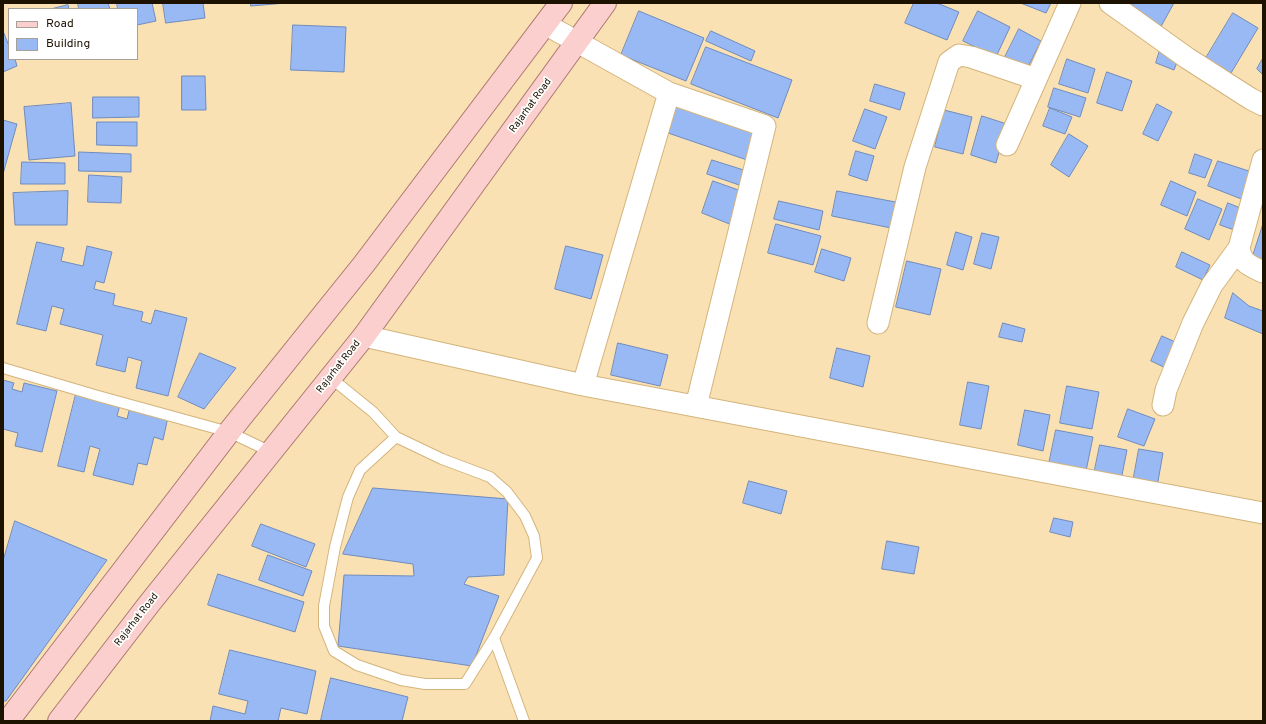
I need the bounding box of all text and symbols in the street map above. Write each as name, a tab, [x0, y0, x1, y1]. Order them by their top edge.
legend	[8, 8, 138, 60]
text: Road	[46, 16, 74, 32]
text: Building	[46, 36, 90, 52]
street label: Rajarhat Road	[507, 77, 555, 135]
street label: Rajarhat Road	[315, 338, 363, 396]
street label: Rajarhat Road	[113, 591, 161, 649]

